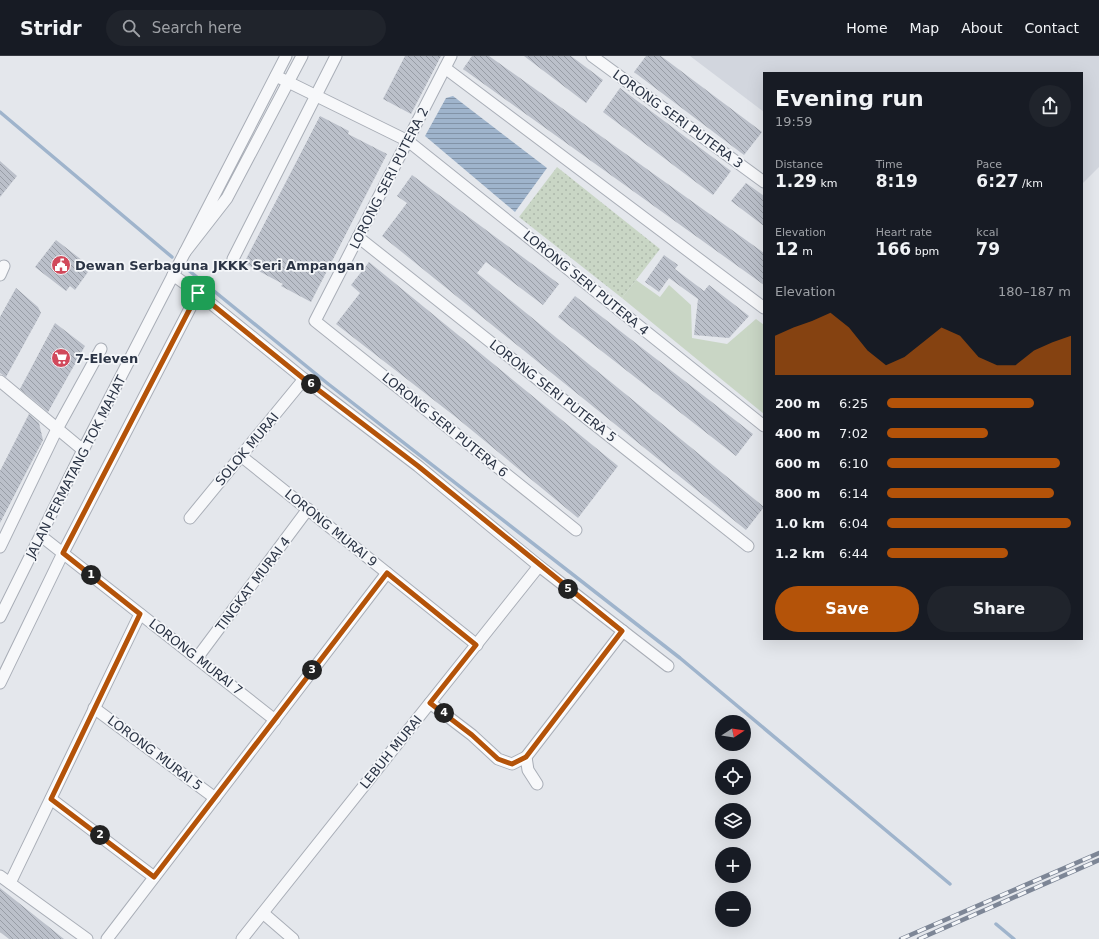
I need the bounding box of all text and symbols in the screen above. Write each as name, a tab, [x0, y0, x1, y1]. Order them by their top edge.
search box	[106, 10, 386, 46]
text: Stridr	[20, 17, 82, 39]
icon: search	[120, 17, 142, 39]
text: Search here	[152, 19, 242, 37]
text: Home	[846, 20, 888, 36]
text: Map	[910, 20, 939, 36]
text: About	[961, 20, 1003, 36]
text: Contact	[1025, 20, 1079, 36]
street label: LORONG SERI PUTERA 3	[610, 67, 746, 171]
button: share	[1029, 85, 1071, 127]
text: Evening run	[775, 86, 924, 111]
street label: LORONG SERI PUTERA 2	[347, 105, 431, 251]
text: 19:59	[775, 114, 812, 129]
text: Distance	[775, 158, 823, 171]
text: Time	[876, 158, 903, 171]
text: Pace	[976, 158, 1002, 171]
text: 1.29	[775, 171, 817, 191]
text: 8:19	[876, 171, 918, 191]
text: 6:27	[976, 171, 1019, 191]
text: km	[817, 177, 838, 190]
text: /km	[1019, 177, 1043, 190]
text: Elevation	[775, 226, 826, 239]
text: Heart rate	[876, 226, 932, 239]
text: kcal	[976, 226, 999, 239]
street label: LORONG SERI PUTERA 4	[520, 228, 652, 338]
text: 12	[775, 239, 799, 259]
text: 166	[876, 239, 911, 259]
text: 79	[976, 239, 1000, 259]
text: m	[799, 245, 813, 258]
text: bpm	[911, 245, 939, 258]
public building icon: Dewan Serbaguna JKKK Seri Ampangan	[50, 254, 72, 276]
place label: Dewan Serbaguna JKKK Seri Ampangan	[75, 258, 364, 273]
pin	[181, 276, 215, 310]
icon: arrive	[187, 282, 209, 304]
text: Elevation	[775, 284, 835, 299]
text: 180–187 m	[998, 284, 1071, 299]
street label: LORONG SERI PUTERA 5	[487, 337, 619, 445]
supermarket icon: 7-Eleven	[50, 347, 72, 369]
place label: 7-Eleven	[75, 351, 138, 366]
street label: LORONG SERI PUTERA 6	[379, 370, 511, 480]
street label: JALAN PERMATANG TOK MAHAT	[23, 373, 129, 562]
pin: 6	[301, 374, 321, 394]
text: 6	[307, 377, 315, 390]
text: 200 m	[775, 396, 820, 411]
text: 6:25	[839, 396, 868, 411]
street label: SOLOK MURAI	[212, 410, 282, 488]
text: 400 m	[775, 426, 820, 441]
text: 7:02	[839, 426, 868, 441]
text: 600 m	[775, 456, 820, 471]
text: 6:10	[839, 456, 868, 471]
street label: LORONG MURAI 9	[282, 486, 380, 570]
text: 800 m	[775, 486, 820, 501]
text: 6:14	[839, 486, 868, 501]
text: 1.0 km	[775, 516, 825, 531]
text: 6:04	[839, 516, 868, 531]
street label: TINGKAT MURAI 4	[212, 534, 293, 635]
text: 1.2 km	[775, 546, 825, 561]
text: 6:44	[839, 546, 868, 561]
pin: 1	[81, 565, 101, 585]
text: 1	[87, 568, 95, 581]
pin: 5	[558, 579, 578, 599]
text: 5	[564, 582, 572, 595]
button: Save	[775, 586, 919, 632]
button: Share	[927, 586, 1071, 632]
street label: LORONG MURAI 7	[146, 616, 246, 698]
pin: 3	[302, 660, 322, 680]
text: 3	[308, 663, 316, 676]
pin: 4	[434, 703, 454, 723]
text: 4	[440, 706, 448, 719]
street label: LEBUH MURAI	[357, 712, 425, 792]
street label: LORONG MURAI 5	[105, 713, 205, 793]
north arrow	[715, 715, 751, 751]
map controls	[715, 715, 751, 927]
button: locate	[715, 759, 751, 795]
button: layers	[715, 803, 751, 839]
pin: 2	[90, 825, 110, 845]
text: 2	[96, 828, 104, 841]
button: +	[715, 847, 751, 883]
button: −	[715, 891, 751, 927]

